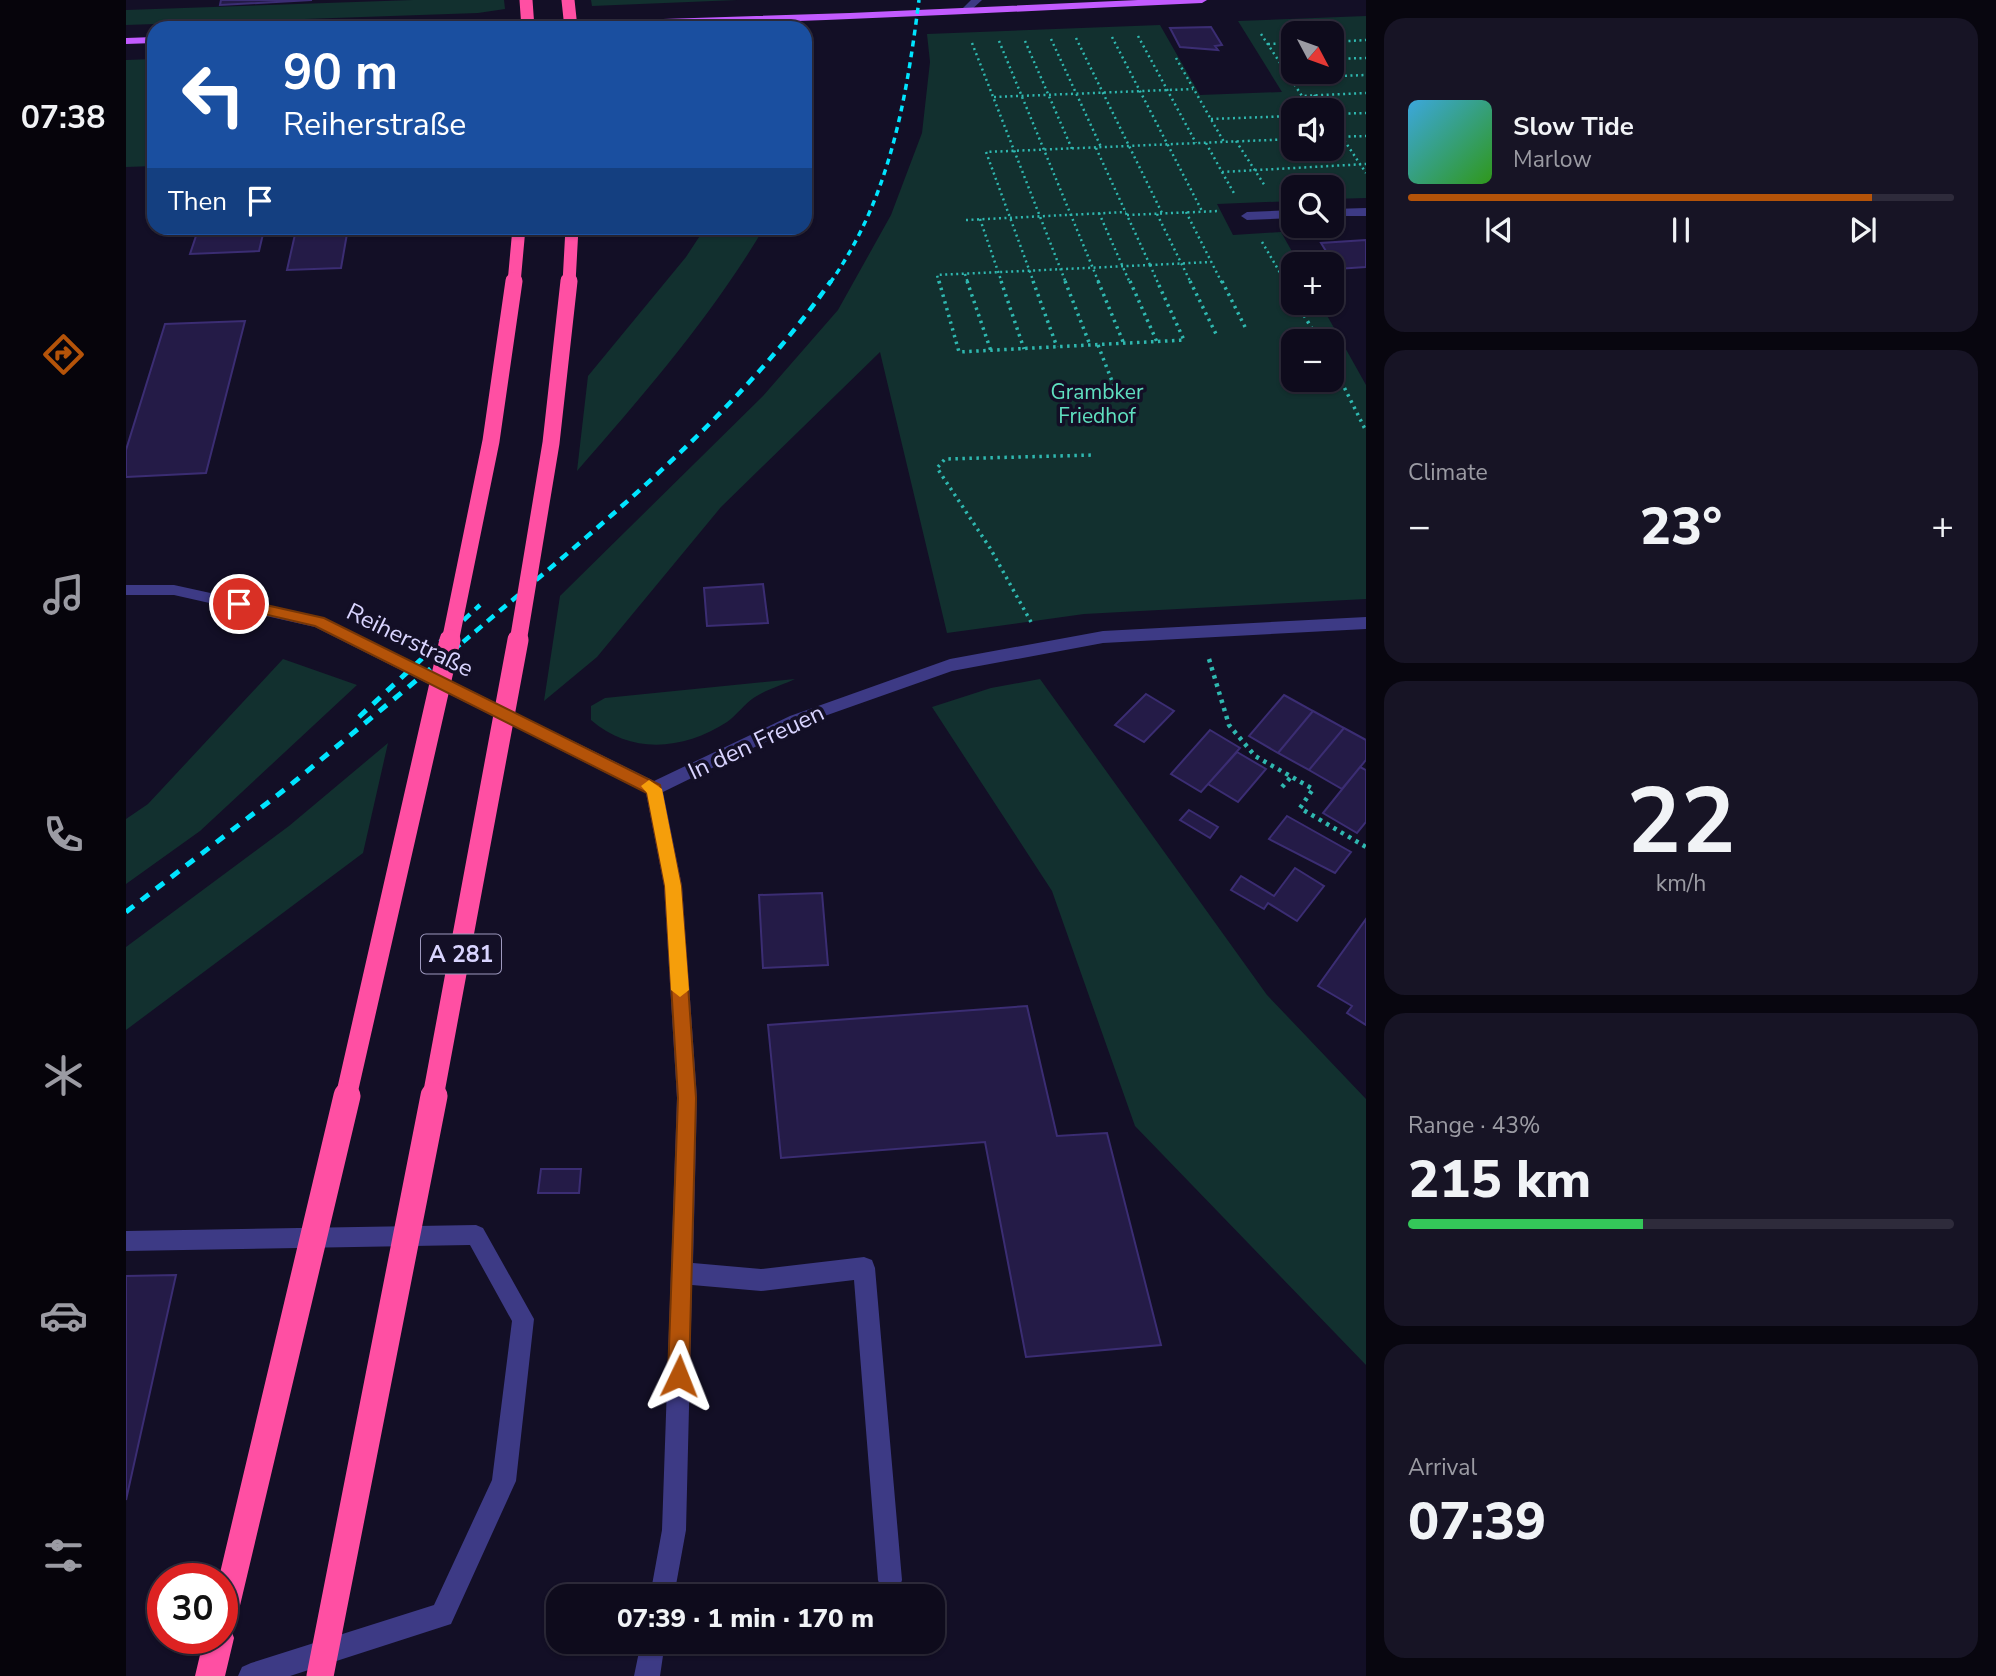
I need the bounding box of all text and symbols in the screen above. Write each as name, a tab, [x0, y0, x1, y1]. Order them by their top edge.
north arrow	[1281, 21, 1344, 84]
map controls	[1281, 21, 1344, 392]
text: 90 m	[283, 39, 398, 106]
icon: left	[168, 49, 259, 140]
text: 07:38	[21, 96, 105, 139]
button: sound	[1281, 98, 1344, 161]
text: Reiherstraße	[283, 103, 466, 146]
text: Slow Tide	[1513, 109, 1634, 144]
text: Marlow	[1513, 144, 1592, 175]
button: search	[1281, 175, 1344, 238]
icon: arrive	[241, 182, 279, 220]
text: Then	[168, 184, 227, 219]
icon: previous	[1480, 211, 1518, 249]
icon: pause	[1662, 211, 1700, 249]
icon: next	[1844, 211, 1882, 249]
button: +	[1281, 252, 1344, 315]
button: −	[1281, 329, 1344, 392]
icon: directions	[39, 330, 88, 379]
park label: Grambker Friedhof	[1051, 378, 1144, 430]
text: Climate	[1408, 457, 1488, 488]
text: 23°	[1640, 491, 1722, 562]
text: −	[1408, 501, 1431, 552]
text: +	[1931, 501, 1954, 552]
icon: music	[39, 570, 88, 619]
pin	[209, 574, 269, 634]
icon: arrive	[220, 585, 258, 623]
street label: Reiherstraße	[341, 595, 479, 685]
street label: In den Freuen	[683, 697, 829, 787]
text: 22	[1626, 760, 1736, 884]
icon: phone	[39, 810, 88, 859]
text: km/h	[1656, 868, 1706, 899]
road number: A 281	[421, 934, 501, 973]
icon: climate	[39, 1051, 88, 1100]
text: Range · 43%	[1408, 1110, 1540, 1141]
text: 215 km	[1408, 1144, 1591, 1215]
icon: car	[39, 1291, 88, 1340]
position arrow	[642, 1339, 716, 1413]
text: Arrival	[1408, 1452, 1477, 1483]
text: 07:39	[1408, 1486, 1546, 1557]
icon: filters	[39, 1531, 88, 1580]
speed limit sign: 30	[147, 1563, 238, 1654]
text: 07:39 · 1 min · 170 m	[617, 1601, 874, 1636]

